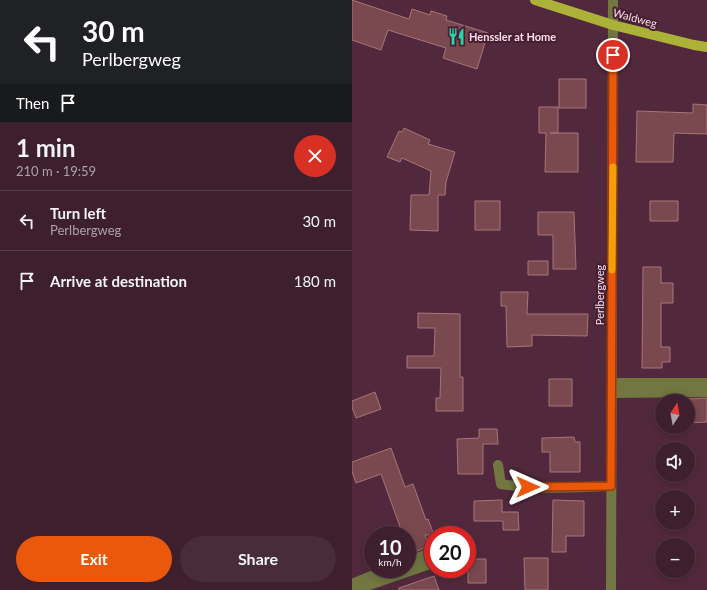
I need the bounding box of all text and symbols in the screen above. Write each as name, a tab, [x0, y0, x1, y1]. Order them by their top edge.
street label: Waldweg	[612, 5, 659, 30]
text: 30 m	[82, 14, 145, 48]
icon: left	[16, 16, 68, 68]
restaurant icon: Henssler at Home	[446, 27, 466, 47]
place label: Henssler at Home	[469, 30, 556, 43]
pin	[596, 38, 630, 72]
icon: arrive	[602, 44, 624, 66]
text: Perlbergweg	[82, 48, 181, 70]
icon: arrive	[57, 92, 79, 114]
text: Then	[16, 94, 49, 112]
text: 1 min	[16, 133, 76, 162]
button: close	[294, 135, 336, 177]
text: 210 m · 19:59	[16, 163, 96, 179]
text: Turn left	[50, 204, 106, 222]
icon: left	[16, 210, 38, 232]
text: 30 m	[302, 212, 336, 230]
text: Perlbergweg	[50, 222, 121, 238]
street label: Perlbergweg	[593, 265, 606, 325]
icon: arrive	[16, 270, 38, 292]
text: Arrive at destination	[50, 272, 187, 290]
text: 180 m	[294, 272, 336, 290]
north arrow	[655, 394, 695, 434]
map controls	[655, 394, 695, 578]
button: sound	[655, 442, 695, 482]
position arrow	[507, 466, 549, 508]
button: +	[655, 490, 695, 530]
speed limit sign: 20	[424, 526, 476, 578]
text: 10	[378, 535, 402, 559]
button: Exit	[16, 536, 172, 582]
button: Share	[180, 536, 336, 582]
button: −	[655, 538, 695, 578]
text: km/h	[378, 556, 402, 568]

